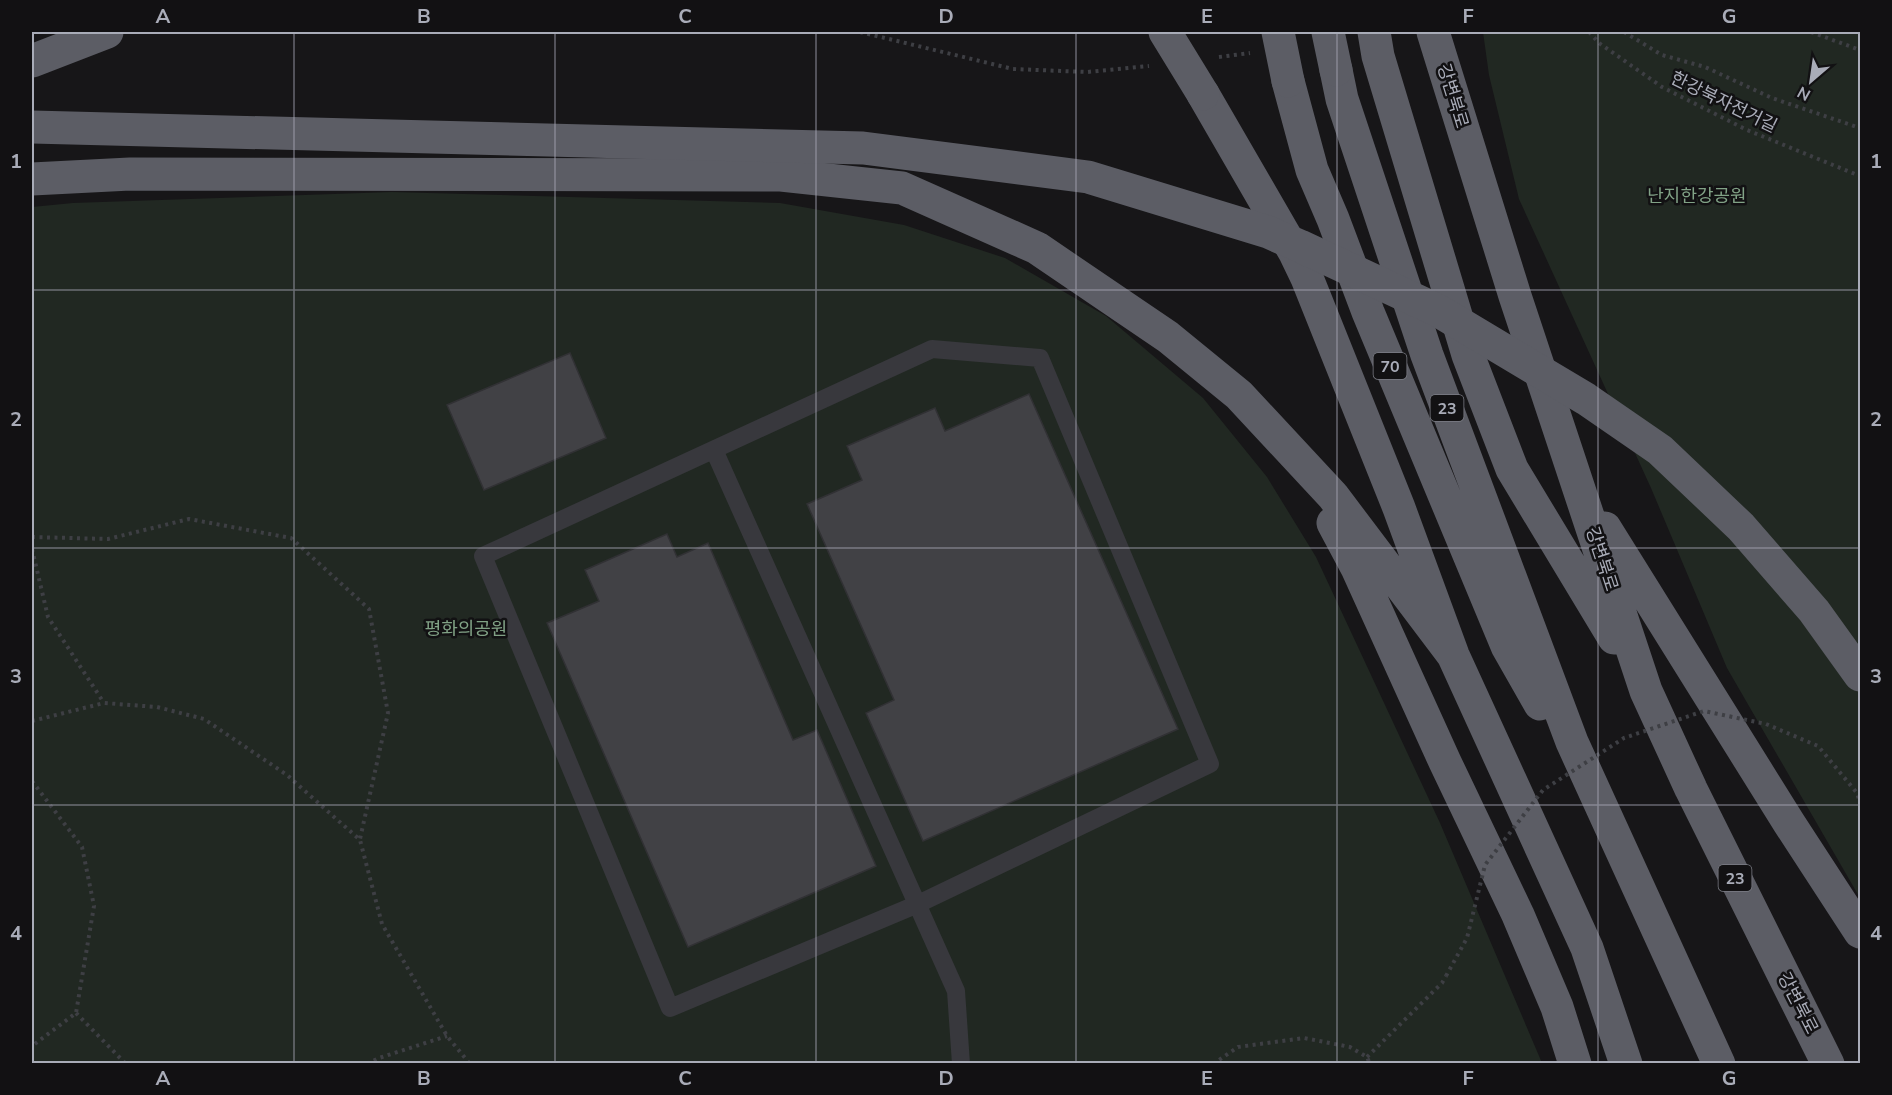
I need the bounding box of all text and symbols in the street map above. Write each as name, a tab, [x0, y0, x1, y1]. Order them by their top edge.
text: A	[156, 3, 171, 30]
text: B	[417, 3, 431, 30]
text: C	[678, 3, 692, 30]
text: D	[938, 3, 954, 30]
text: E	[1201, 3, 1213, 30]
text: F	[1462, 3, 1474, 30]
text: G	[1722, 3, 1736, 30]
north arrow	[1781, 51, 1841, 111]
street label: 강변북로	[1432, 61, 1474, 131]
street label: 한강북자전거길	[1667, 66, 1781, 138]
text: N	[1794, 81, 1815, 106]
text: 1	[10, 148, 22, 175]
text: 1	[1870, 148, 1882, 175]
park label: 난지한강공원	[1647, 184, 1747, 208]
road number: 70	[1374, 353, 1406, 379]
road number: 23	[1430, 395, 1464, 421]
text: 2	[10, 406, 22, 433]
text: 2	[1870, 406, 1882, 433]
street label: 강변북로	[1580, 524, 1624, 594]
park label: 평화의공원	[425, 617, 507, 641]
text: 3	[10, 663, 22, 690]
text: 3	[1870, 663, 1882, 690]
road number: 23	[1718, 865, 1752, 891]
text: 4	[10, 920, 22, 947]
text: 4	[1870, 920, 1882, 947]
street label: 강변북로	[1772, 968, 1824, 1038]
text: A	[156, 1065, 171, 1092]
text: B	[417, 1065, 431, 1092]
text: C	[678, 1065, 692, 1092]
text: D	[938, 1065, 954, 1092]
text: E	[1201, 1065, 1213, 1092]
text: F	[1462, 1065, 1474, 1092]
text: G	[1722, 1065, 1736, 1092]

